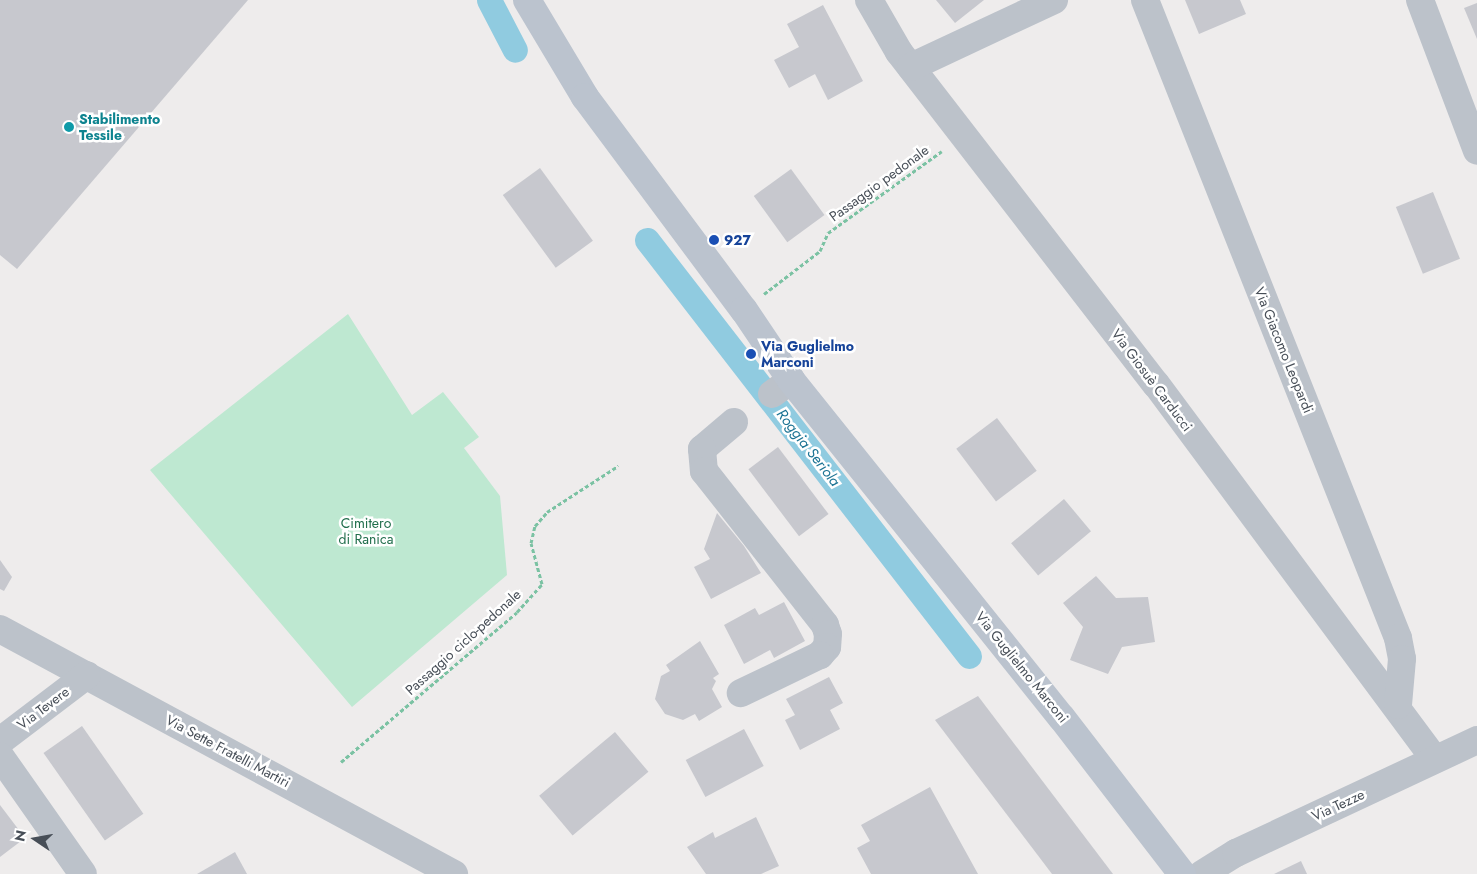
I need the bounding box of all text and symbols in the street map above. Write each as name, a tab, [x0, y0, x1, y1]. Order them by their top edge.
place label: Stabilimento Tessile	[79, 111, 160, 144]
marker: Stabilimento Tessile	[63, 121, 75, 133]
street label: Passaggio pedonale	[826, 141, 932, 225]
place label: 927	[724, 232, 751, 248]
marker: 927	[708, 234, 720, 246]
street label: Via Giacomo Leopardi	[1251, 285, 1317, 415]
street label: Via Giosuè Carducci	[1108, 325, 1196, 435]
place label: Via Guglielmo Marconi	[761, 338, 854, 371]
marker: Via Guglielmo Marconi	[745, 348, 757, 360]
water label: Roggia Seriola	[772, 406, 844, 490]
park label: Cimitero di Ranica	[339, 515, 393, 548]
street label: Passaggio ciclo-pedonale	[402, 586, 524, 698]
street label: Via Guglielmo Marconi	[972, 608, 1072, 726]
street label: Via Tevere	[14, 683, 72, 733]
street label: Via Sette Fratelli Martiri	[163, 711, 293, 791]
street label: Via Tezze	[1309, 786, 1367, 824]
north arrow	[10, 814, 60, 864]
text: N	[9, 828, 31, 843]

